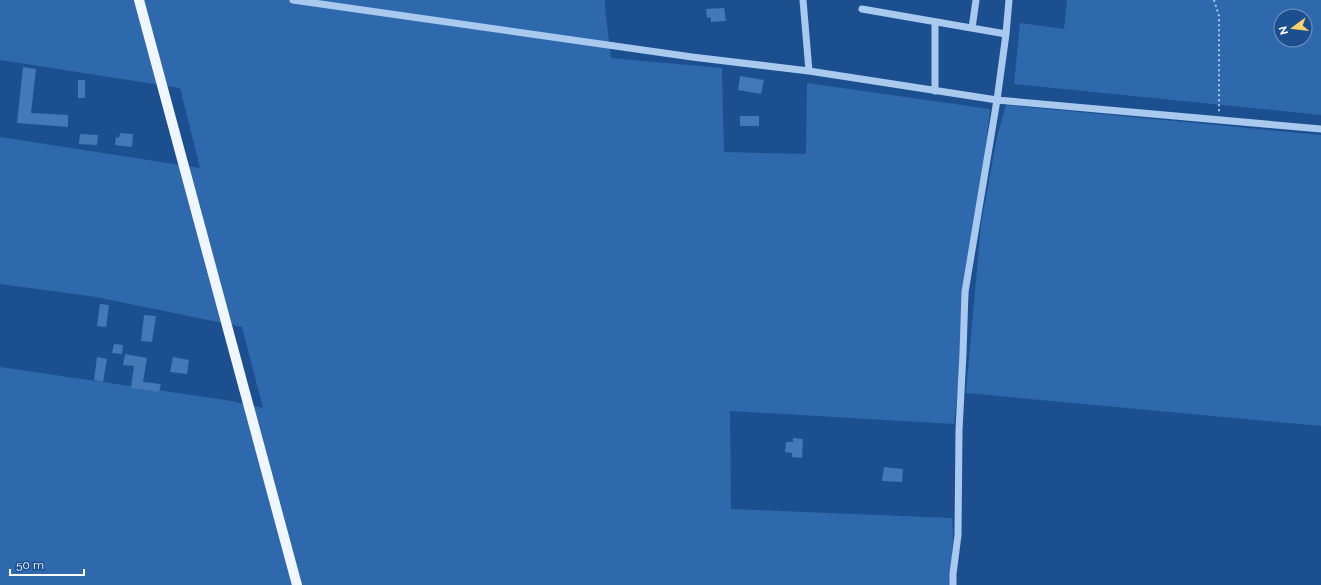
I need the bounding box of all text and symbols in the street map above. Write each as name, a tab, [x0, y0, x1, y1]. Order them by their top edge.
north arrow	[1273, 8, 1313, 48]
text: N	[1276, 25, 1291, 36]
scale bar	[10, 551, 84, 577]
text: 50 m	[16, 558, 44, 572]

